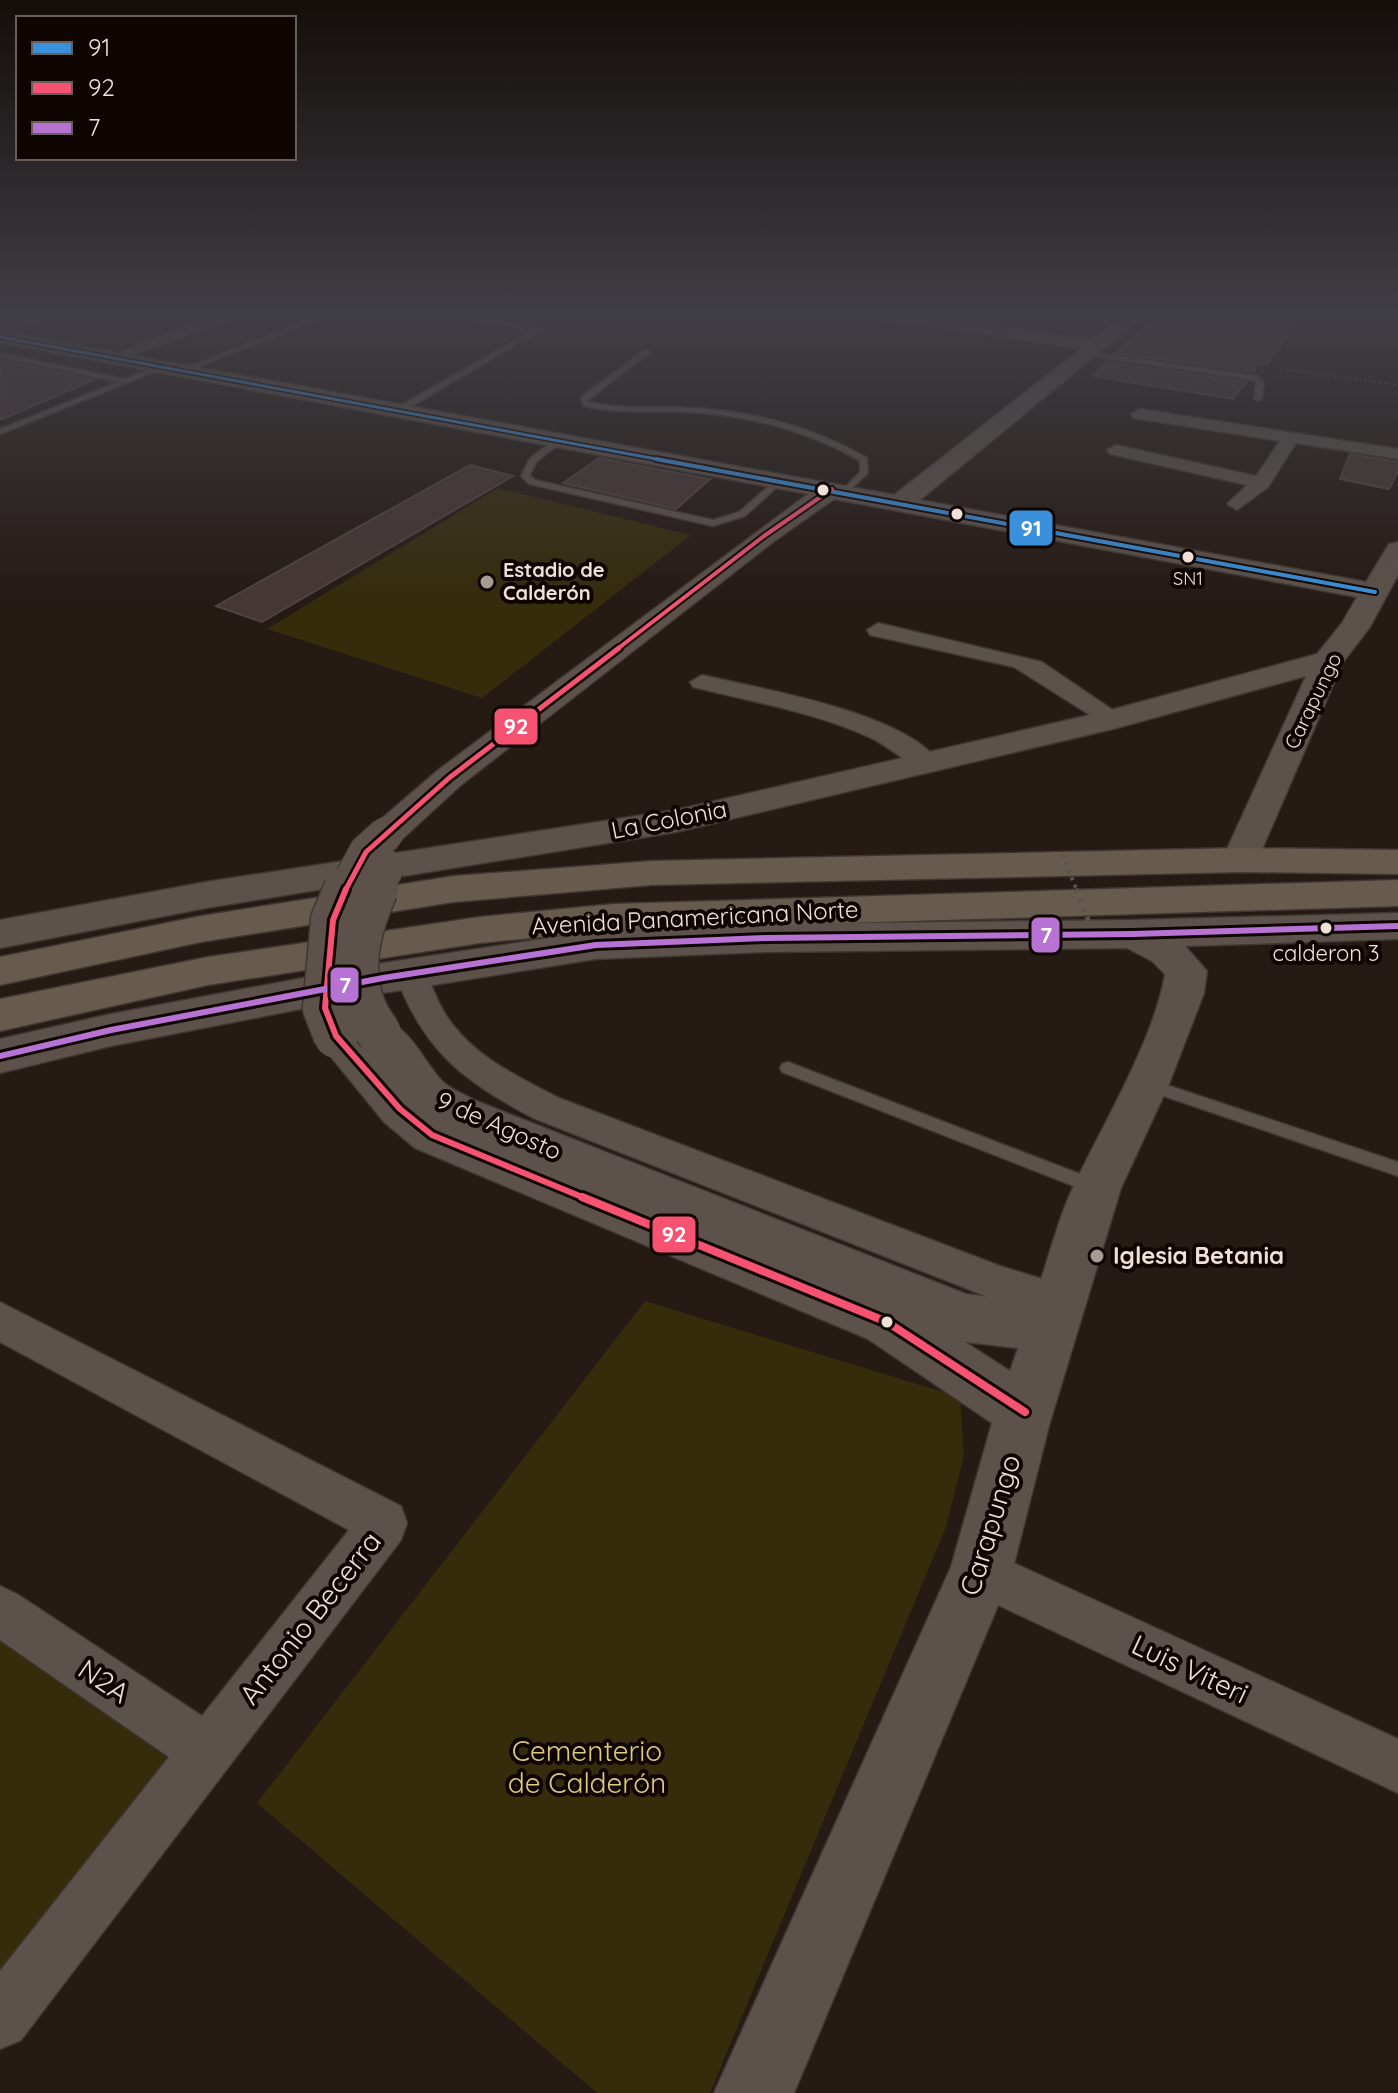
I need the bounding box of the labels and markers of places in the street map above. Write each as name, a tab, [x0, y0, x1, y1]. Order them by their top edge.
unlabelled marker	[815, 482, 831, 498]
unlabelled marker	[949, 506, 965, 522]
marker: SN1	[1180, 549, 1196, 565]
place label: Estadio de Calderón	[503, 557, 605, 605]
place label: SN1	[1173, 567, 1203, 590]
marker: Estadio de Calderón	[478, 573, 496, 591]
marker: calderon 3	[1318, 920, 1334, 936]
place label: calderon 3	[1273, 939, 1379, 967]
place label: Iglesia Betania	[1113, 1240, 1284, 1270]
marker: Iglesia Betania	[1088, 1247, 1106, 1265]
unlabelled marker	[879, 1314, 895, 1330]

